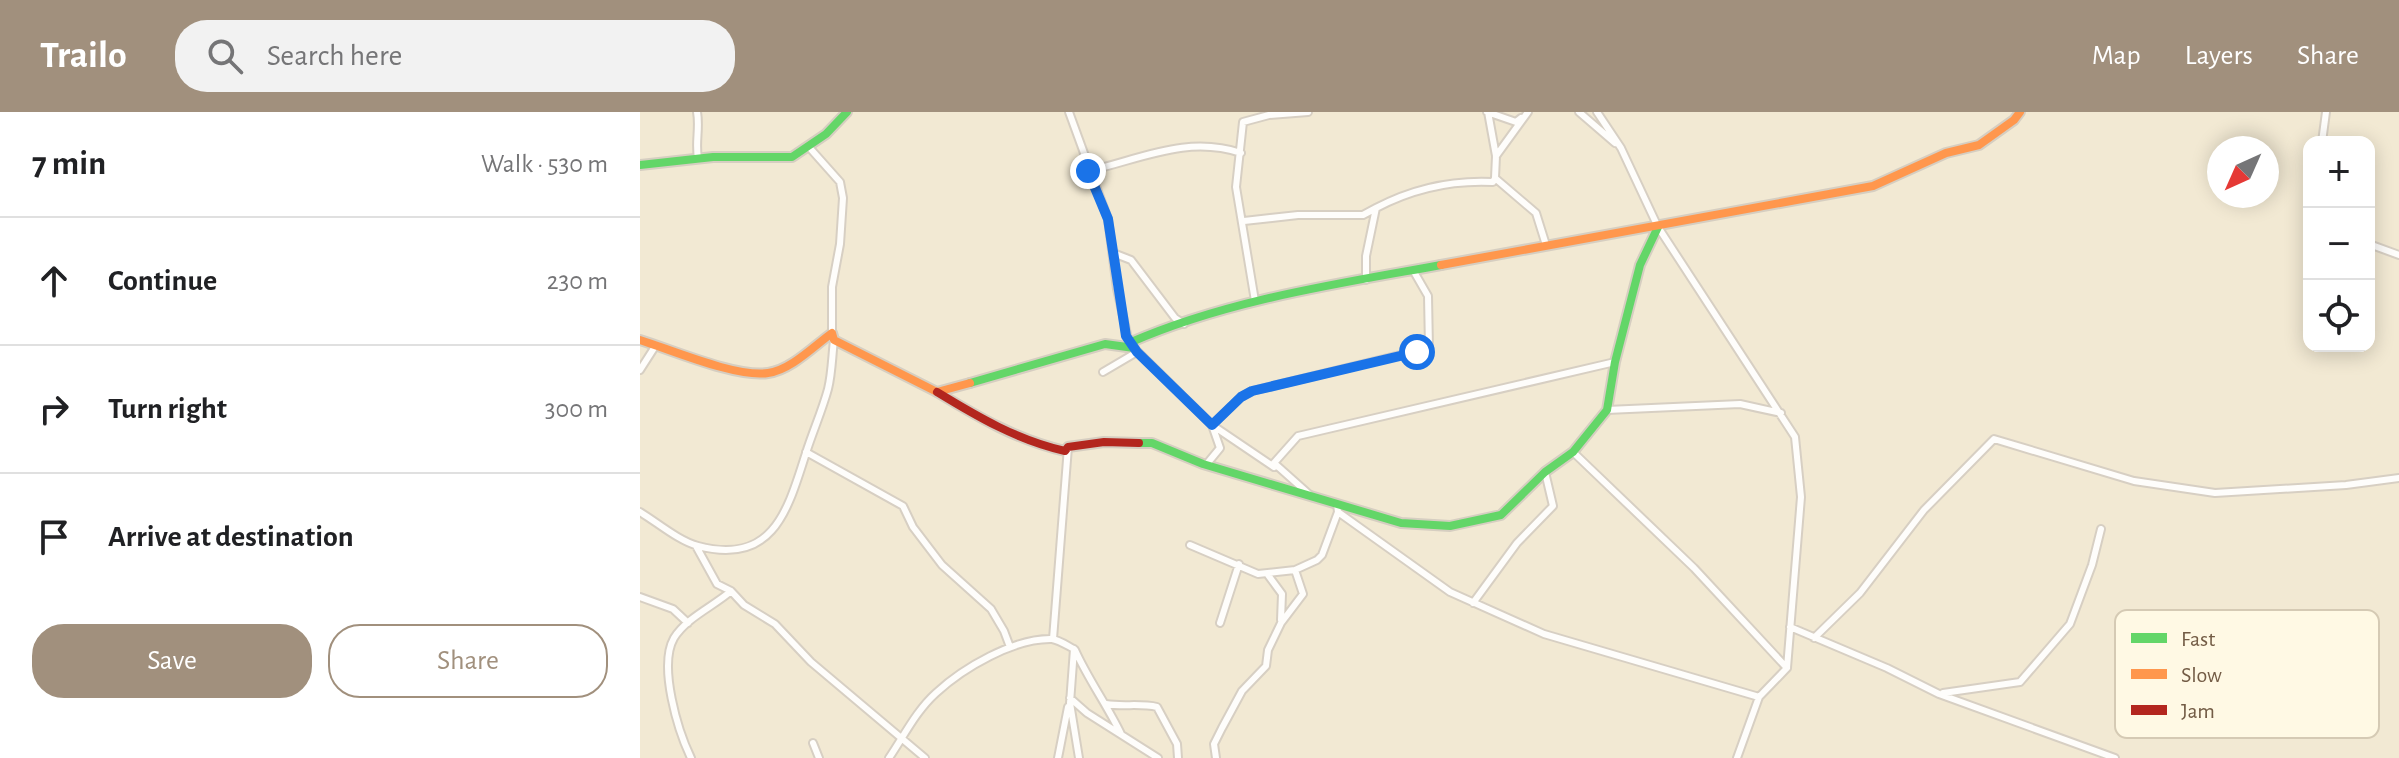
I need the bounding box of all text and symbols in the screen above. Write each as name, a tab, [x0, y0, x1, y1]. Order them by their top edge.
search box	[175, 20, 735, 92]
icon: search	[203, 34, 247, 78]
text: Trailo	[40, 37, 127, 75]
text: Search here	[267, 41, 402, 71]
text: Map	[2092, 42, 2141, 70]
text: Layers	[2185, 42, 2253, 70]
text: Share	[2297, 42, 2359, 70]
north arrow	[2207, 136, 2279, 208]
map controls	[2303, 136, 2375, 352]
button: +	[2303, 136, 2375, 208]
text: 7 min	[32, 147, 106, 181]
text: Walk · 530 m	[481, 151, 608, 177]
route end	[1070, 153, 1106, 189]
button: −	[2303, 208, 2375, 280]
icon: ahead	[32, 259, 76, 303]
text: Continue	[108, 266, 217, 296]
text: 230 m	[547, 268, 608, 294]
button: locate	[2303, 280, 2375, 352]
route start	[1399, 334, 1435, 370]
icon: right	[32, 387, 76, 431]
text: Turn right	[108, 394, 227, 424]
text: 300 m	[545, 396, 608, 422]
icon: arrive	[32, 515, 76, 559]
text: Arrive at destination	[108, 522, 354, 552]
legend	[2115, 610, 2379, 738]
button: Save	[32, 624, 312, 698]
button: Share	[328, 624, 608, 698]
text: Fast	[2181, 628, 2215, 650]
text: Slow	[2181, 664, 2222, 686]
text: Jam	[2181, 700, 2215, 722]

